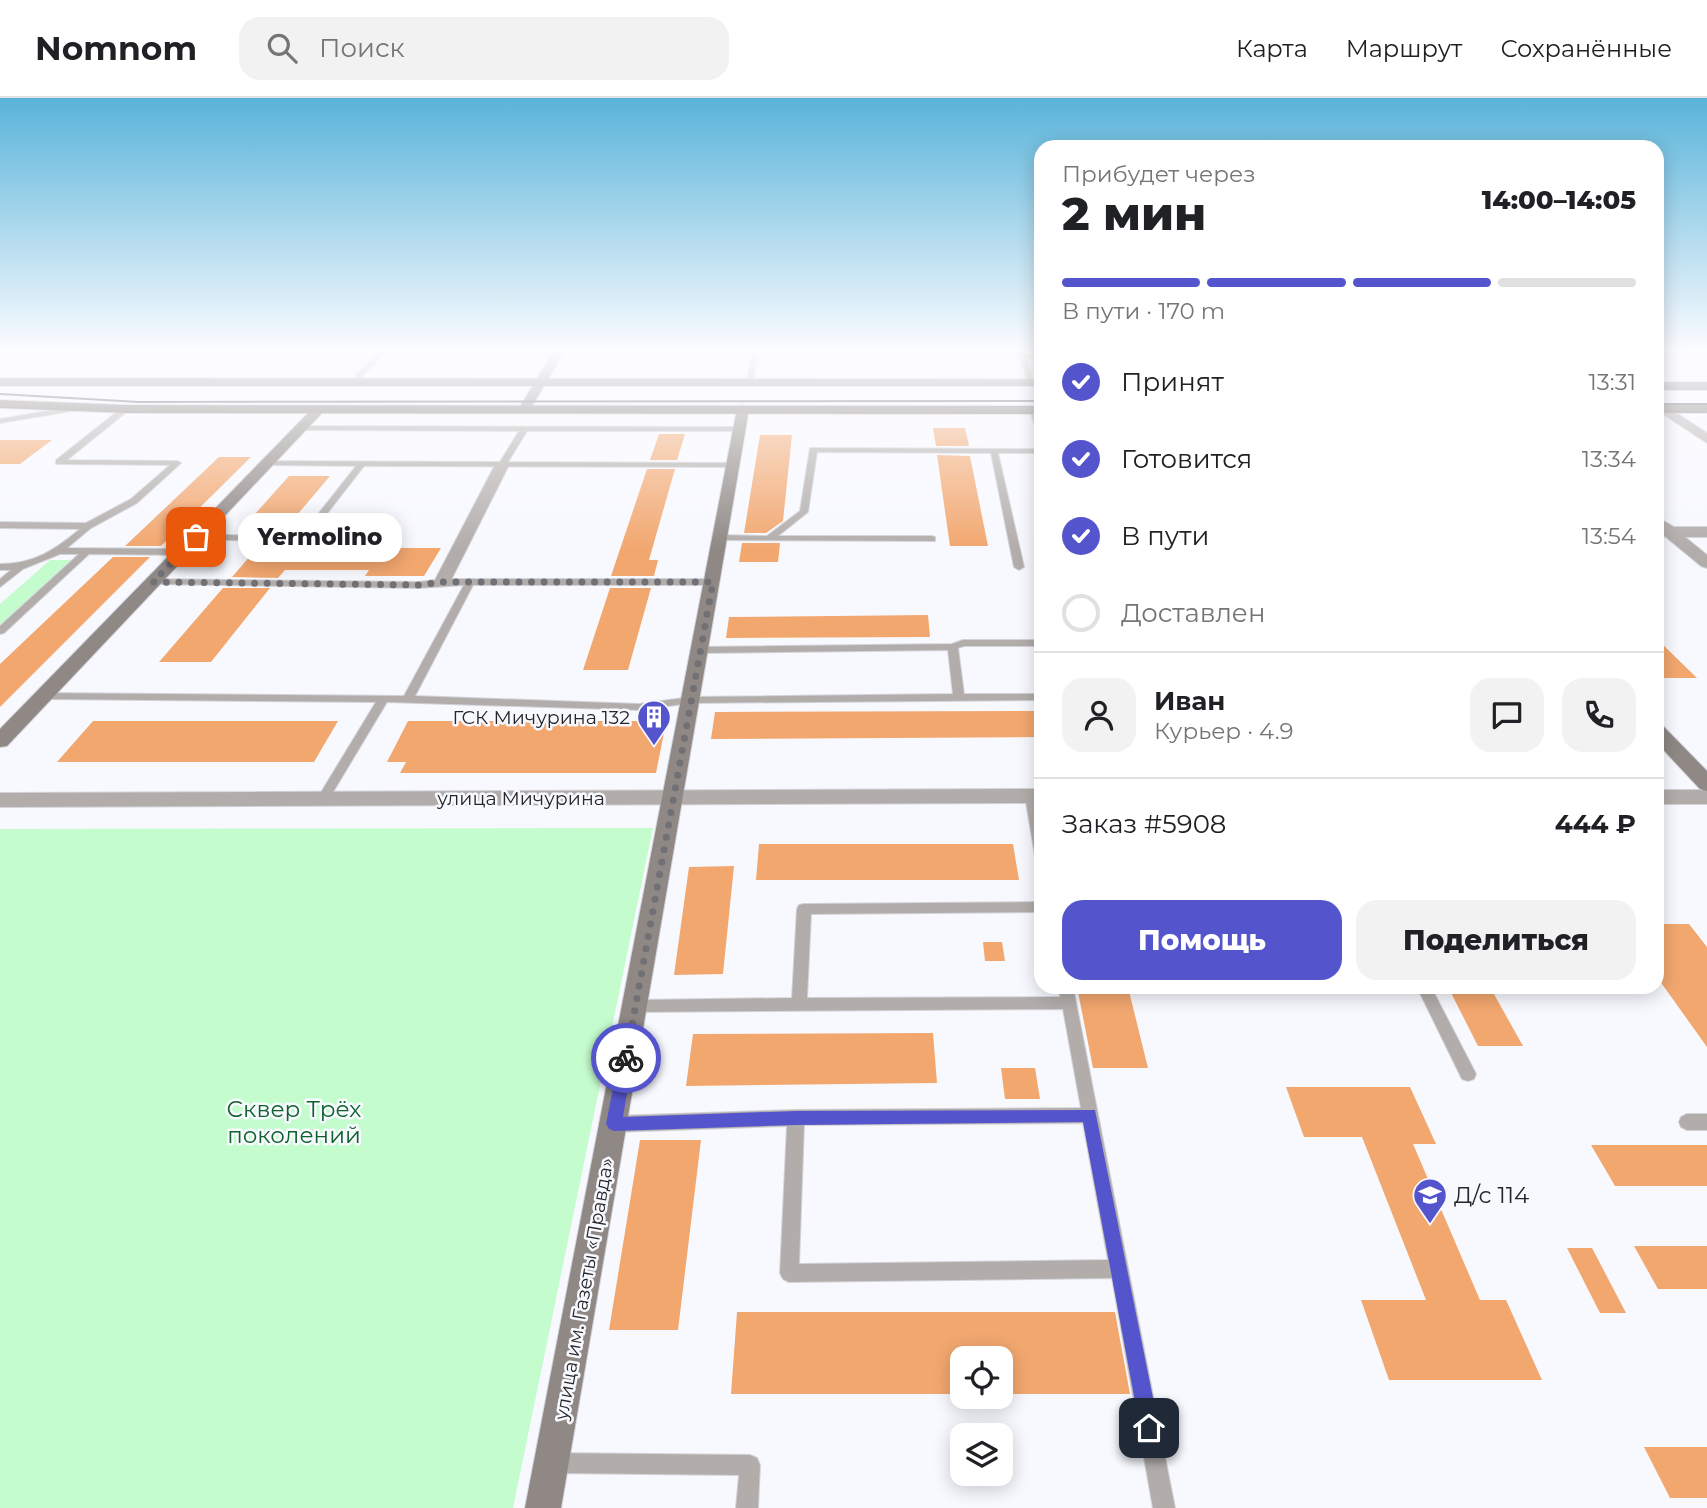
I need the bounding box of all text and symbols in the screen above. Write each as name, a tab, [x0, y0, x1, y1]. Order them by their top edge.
search box	[239, 17, 729, 80]
text: Nomnom	[35, 28, 197, 68]
icon: search	[263, 29, 301, 67]
text: Поиск	[319, 32, 405, 64]
text: Карта	[1236, 34, 1308, 63]
text: Маршрут	[1346, 34, 1462, 63]
text: Сохранённые	[1500, 34, 1672, 63]
text: Прибудет через	[1062, 160, 1256, 188]
text: 14:00–14:05	[1482, 184, 1636, 216]
text: 2 мин	[1062, 185, 1206, 242]
text: В пути · 170 m	[1062, 297, 1225, 325]
icon: check	[1062, 363, 1100, 401]
text: Принят	[1121, 366, 1224, 398]
text: 13:31	[1589, 368, 1636, 396]
icon: check	[1062, 440, 1100, 478]
text: Готовится	[1121, 443, 1252, 475]
text: 13:34	[1582, 445, 1636, 473]
pin	[166, 507, 226, 567]
callout: Yermolino	[238, 512, 402, 562]
icon: check	[1062, 517, 1100, 555]
icon: bag	[177, 518, 215, 556]
text: В пути	[1121, 520, 1210, 552]
text: 13:54	[1582, 522, 1636, 550]
text: Yermolino	[258, 523, 382, 551]
text: Доставлен	[1121, 597, 1266, 629]
button: person	[1062, 678, 1136, 752]
button: chat	[1470, 678, 1544, 752]
button: phone	[1562, 678, 1636, 752]
text: Иван	[1154, 685, 1225, 717]
building icon: ГСК Мичурина 132	[635, 698, 673, 747]
place label: ГСК Мичурина 132	[452, 706, 630, 729]
text: Курьер · 4.9	[1154, 717, 1294, 745]
street label: улица Мичурина	[436, 787, 605, 810]
text: Заказ #5908	[1062, 808, 1226, 840]
text: 444 ₽	[1555, 808, 1636, 840]
button: Помощь	[1062, 900, 1342, 980]
button: Поделиться	[1356, 900, 1636, 980]
courier	[591, 1023, 661, 1093]
icon: bike	[607, 1039, 645, 1077]
park label: Сквер Трёх поколений	[227, 1095, 361, 1149]
street label: улица им. Газеты «Правда»	[549, 1156, 618, 1423]
school or university icon: Д/с 114	[1411, 1176, 1449, 1225]
place label: Д/с 114	[1454, 1181, 1529, 1209]
map controls	[950, 1346, 1013, 1486]
button: locate	[950, 1346, 1013, 1409]
pin	[1119, 1398, 1179, 1458]
icon: home	[1130, 1409, 1168, 1447]
button: layers	[950, 1423, 1013, 1486]

